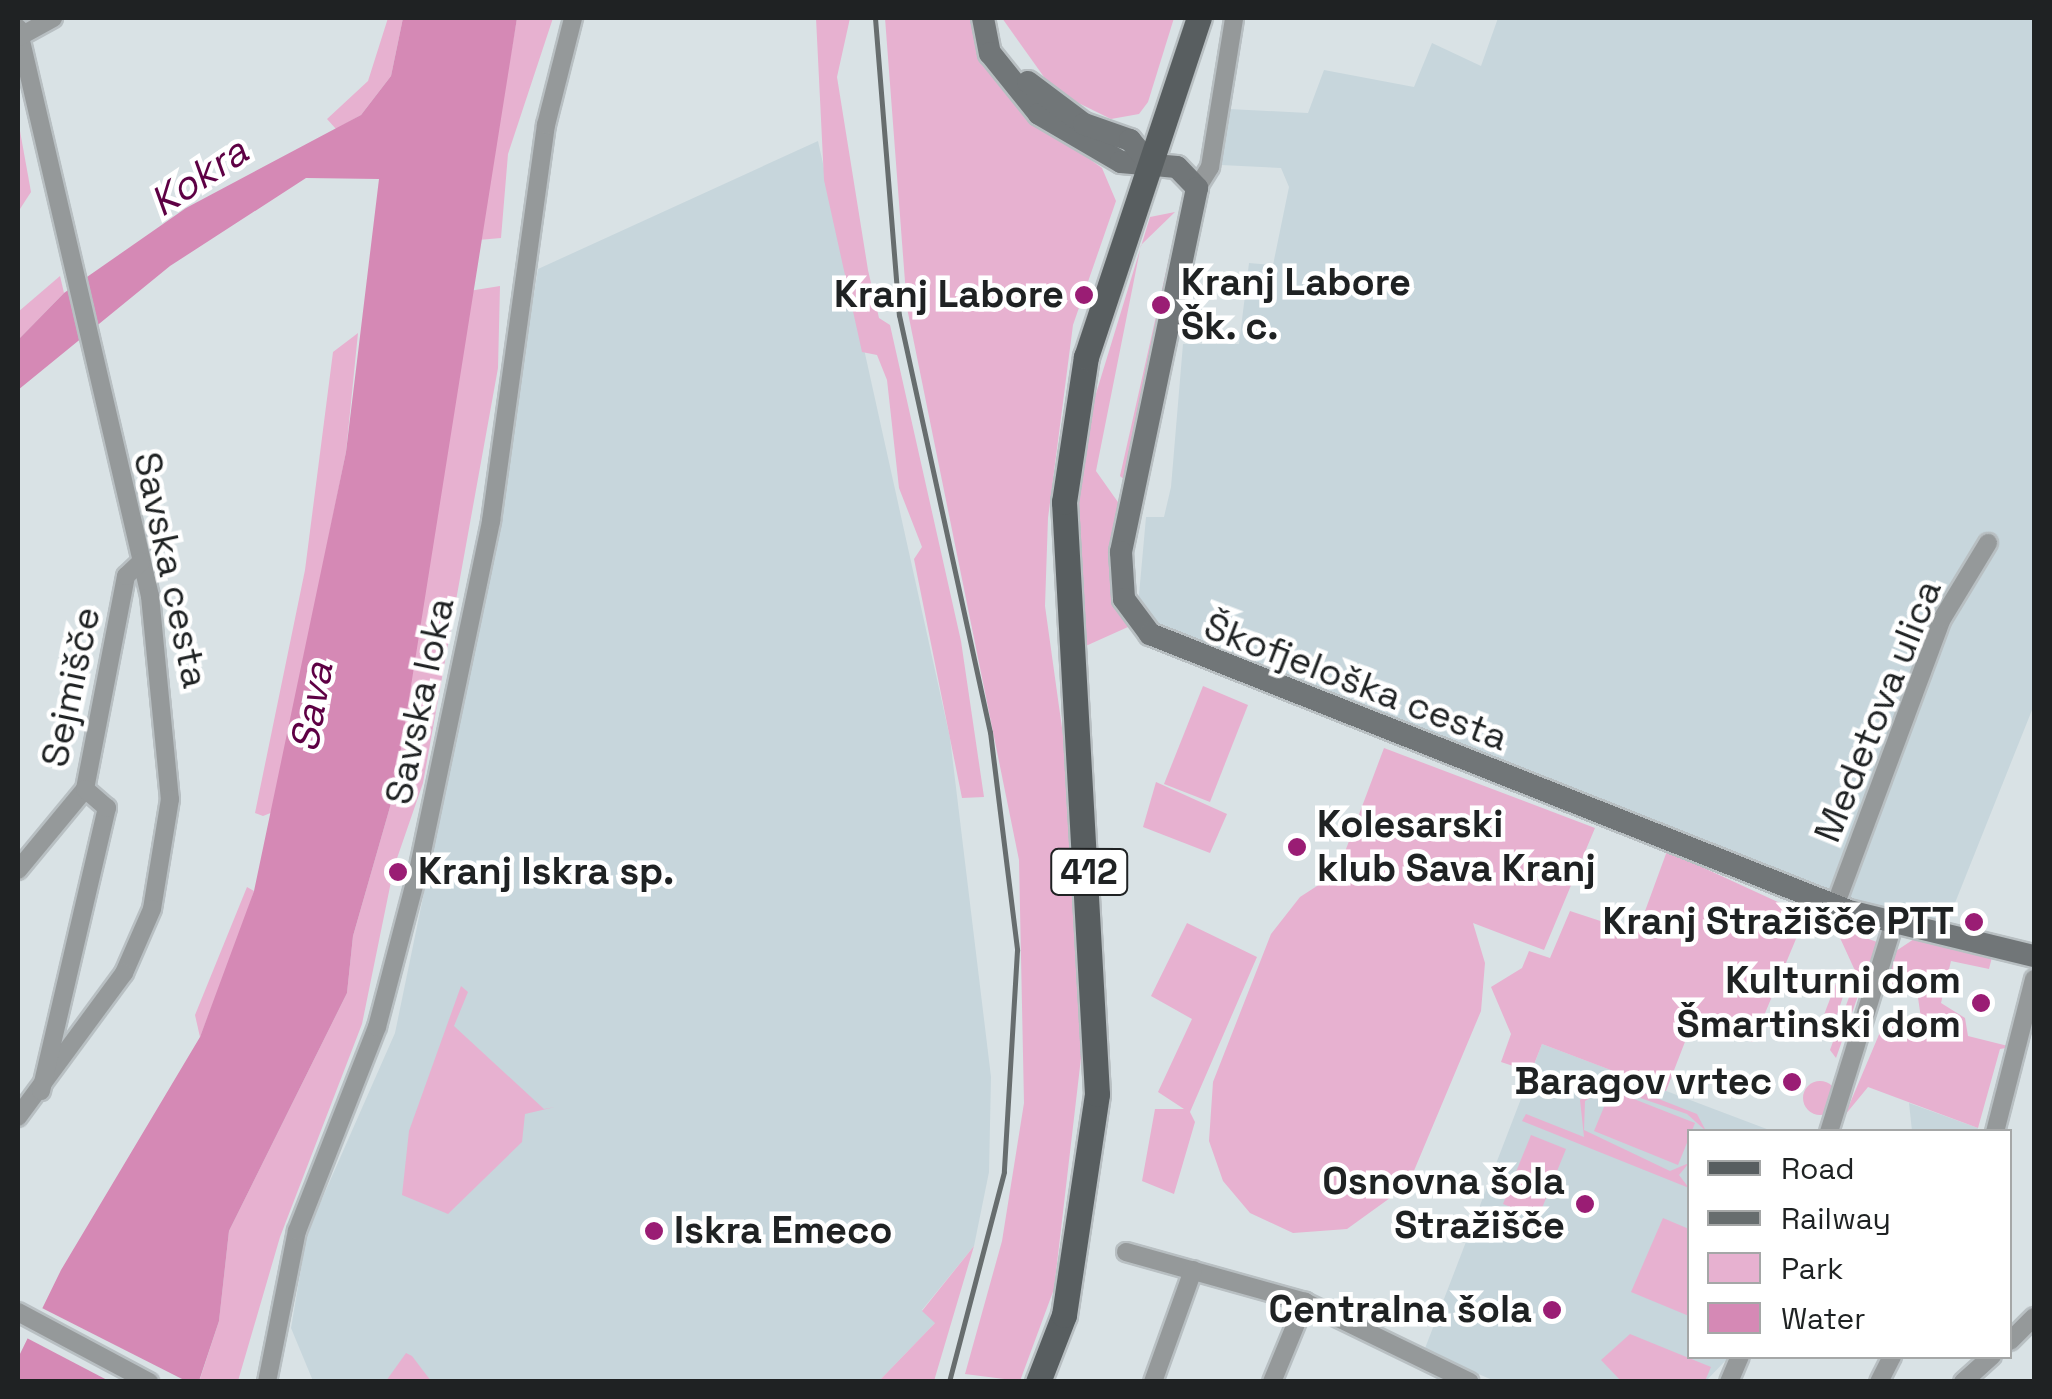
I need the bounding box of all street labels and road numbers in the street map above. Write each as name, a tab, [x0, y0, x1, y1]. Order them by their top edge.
street label: Savska cesta	[124, 448, 218, 692]
street label: Medetova ulica	[1805, 573, 1951, 849]
street label: Savska loka	[376, 593, 464, 809]
street label: Sejmišče	[32, 603, 110, 771]
street label: Škofjeloška cesta	[1198, 603, 1514, 761]
road number: 412	[1049, 842, 1129, 902]

